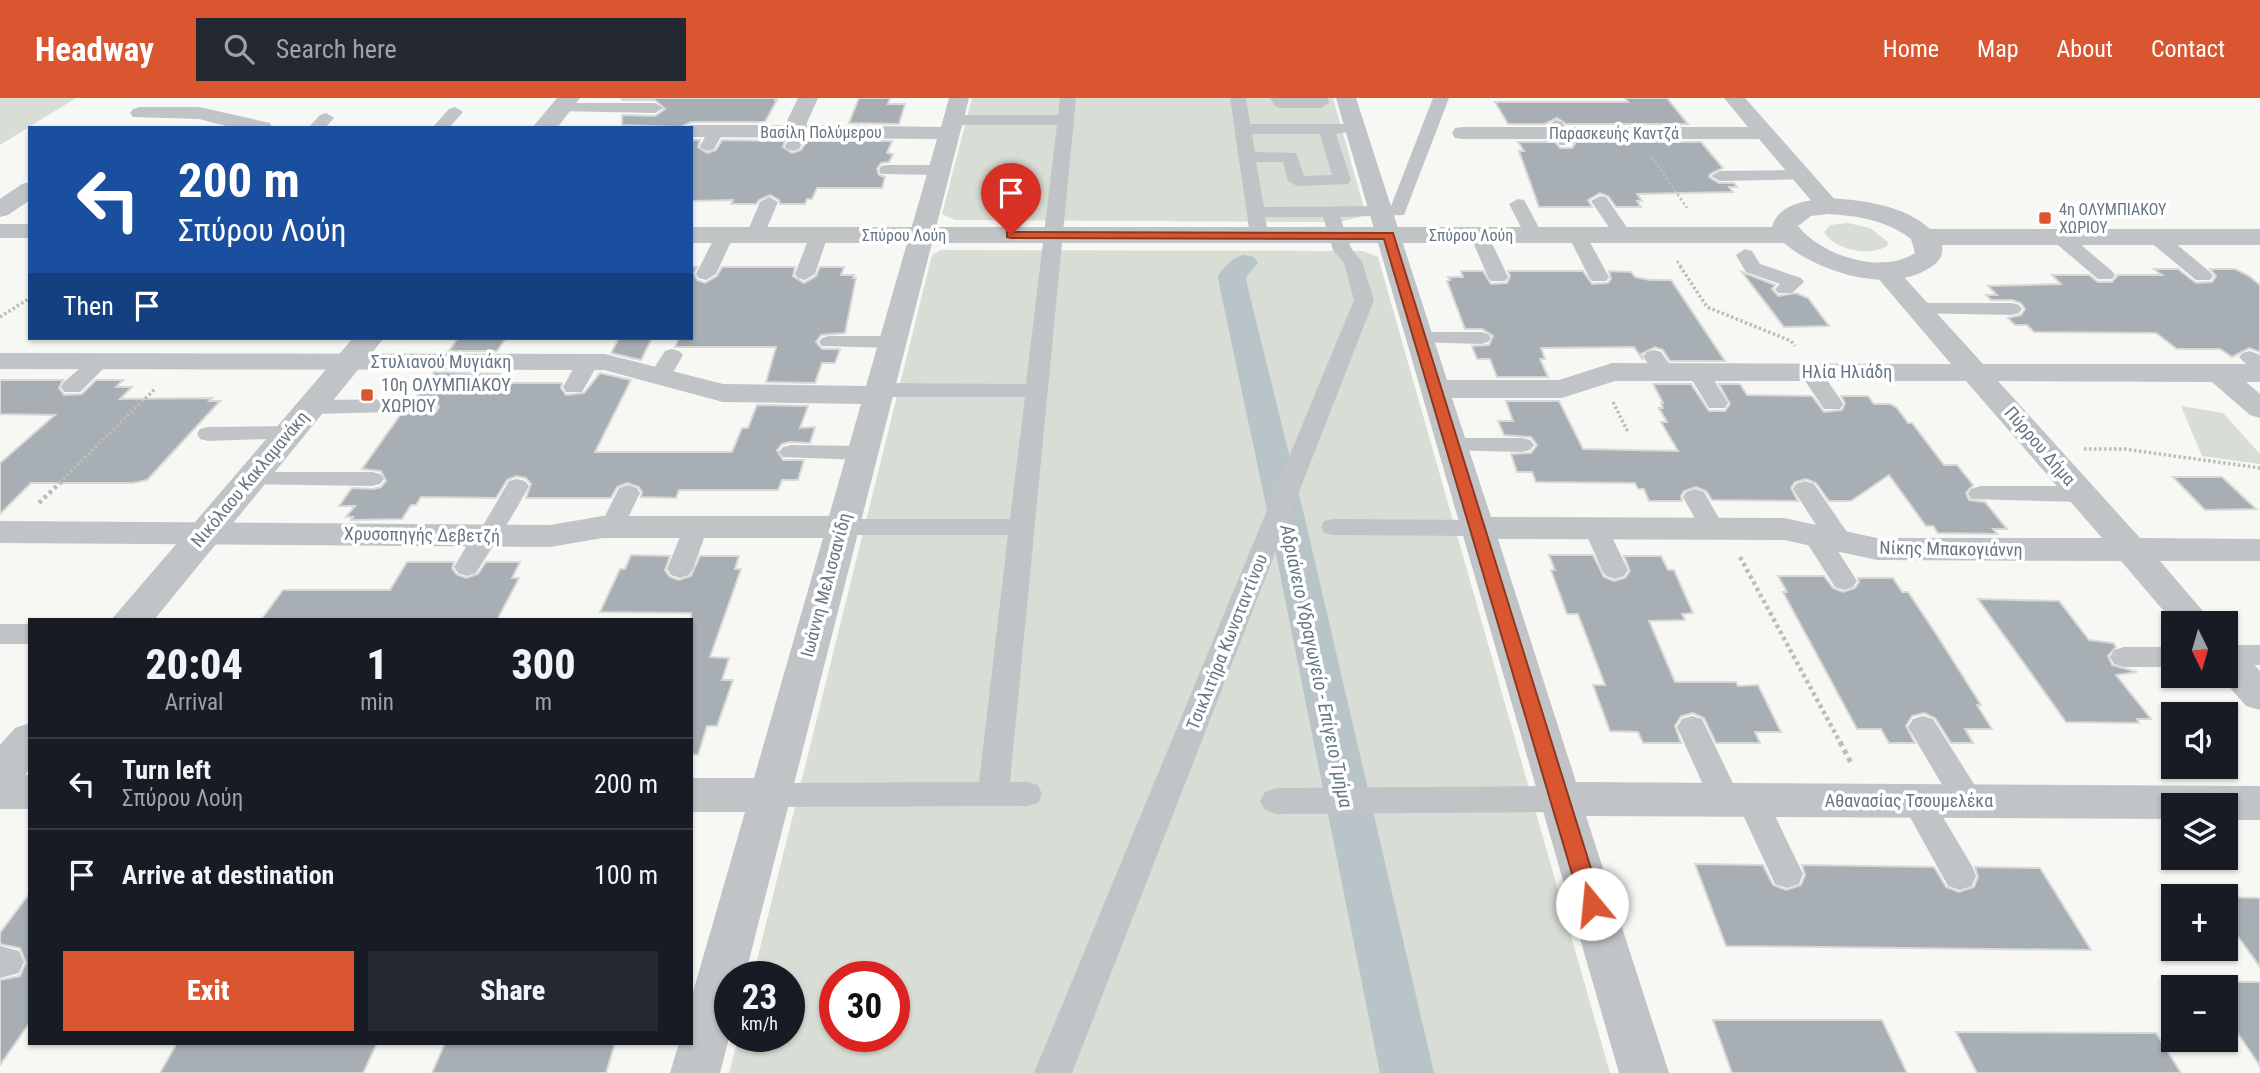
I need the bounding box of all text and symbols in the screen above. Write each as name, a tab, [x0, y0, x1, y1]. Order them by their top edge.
search box	[196, 18, 686, 81]
text: Headway	[35, 30, 154, 69]
icon: search	[220, 30, 258, 68]
text: Search here	[276, 34, 397, 64]
text: Home	[1883, 35, 1939, 63]
text: Map	[1977, 35, 2019, 63]
text: About	[2057, 35, 2113, 63]
text: Contact	[2151, 35, 2225, 63]
street label: Βασίλη Πολύμερου	[760, 123, 882, 142]
street label: Παρασκευής Καντζά	[1549, 124, 1679, 143]
text: 200 m	[178, 152, 300, 209]
icon: left	[63, 154, 154, 245]
pin	[981, 163, 1041, 235]
icon: arrive	[992, 174, 1030, 212]
place label: 4η ΟΛΥΜΠΙΑΚΟΥ ΧΩΡΙΟΥ	[2059, 200, 2167, 237]
marker: 4η ΟΛΥΜΠΙΑΚΟΥ ΧΩΡΙΟΥ	[2037, 210, 2053, 226]
text: Σπύρου Λούη	[178, 211, 346, 249]
street label: Σπύρου Λούη	[862, 226, 946, 245]
street label: Σπύρου Λούη	[1429, 226, 1513, 245]
icon: arrive	[128, 287, 166, 325]
text: Then	[63, 291, 114, 321]
street label: Στυλιανού Μυγιάκη	[371, 351, 511, 372]
street label: Ηλία Ηλιάδη	[1802, 361, 1892, 382]
place label: 10η ΟΛΥΜΠΙΑΚΟΥ ΧΩΡΙΟΥ	[381, 374, 511, 416]
marker: 10η ΟΛΥΜΠΙΑΚΟΥ ΧΩΡΙΟΥ	[359, 387, 375, 403]
street label: Πύρρου Δήμα	[2000, 402, 2080, 489]
street label: Νικόλαου Κακλαμανάκη	[187, 406, 313, 551]
street label: Ιωάννη Μελισσανίδη	[796, 510, 855, 659]
water label: Αδριάνειο Υδραγωγείο - Επίγειο Τμήμα	[1275, 521, 1358, 810]
street label: Χρυσοπηγής Δεβετζή	[344, 523, 500, 546]
street label: Νίκης Μπακογιάννη	[1879, 537, 2023, 560]
street label: Τσικλιτήρα Κωνσταντίνου	[1182, 551, 1271, 733]
north arrow	[2161, 611, 2238, 688]
map controls	[2161, 611, 2238, 1052]
text: 20:04	[145, 640, 243, 689]
text: 1	[366, 640, 388, 689]
text: 300	[511, 640, 576, 689]
text: Arrival	[165, 689, 223, 716]
text: min	[360, 689, 394, 716]
text: m	[535, 689, 552, 716]
button: sound	[2161, 702, 2238, 779]
text: Turn left	[122, 755, 211, 785]
icon: left	[63, 765, 101, 803]
text: 200 m	[594, 769, 658, 799]
text: Σπύρου Λούη	[122, 785, 243, 812]
street label: Αθανασίας Τσουμελέκα	[1825, 790, 1993, 811]
button: layers	[2161, 793, 2238, 870]
icon: arrive	[63, 856, 101, 894]
text: Arrive at destination	[122, 860, 334, 890]
text: 100 m	[594, 860, 658, 890]
position arrow	[1555, 867, 1629, 941]
button: +	[2161, 884, 2238, 961]
button: Exit	[63, 951, 354, 1031]
button: Share	[368, 951, 658, 1031]
speed limit sign: 30	[819, 961, 910, 1052]
button: −	[2161, 975, 2238, 1052]
text: 23	[742, 977, 777, 1018]
text: km/h	[741, 1013, 778, 1034]

